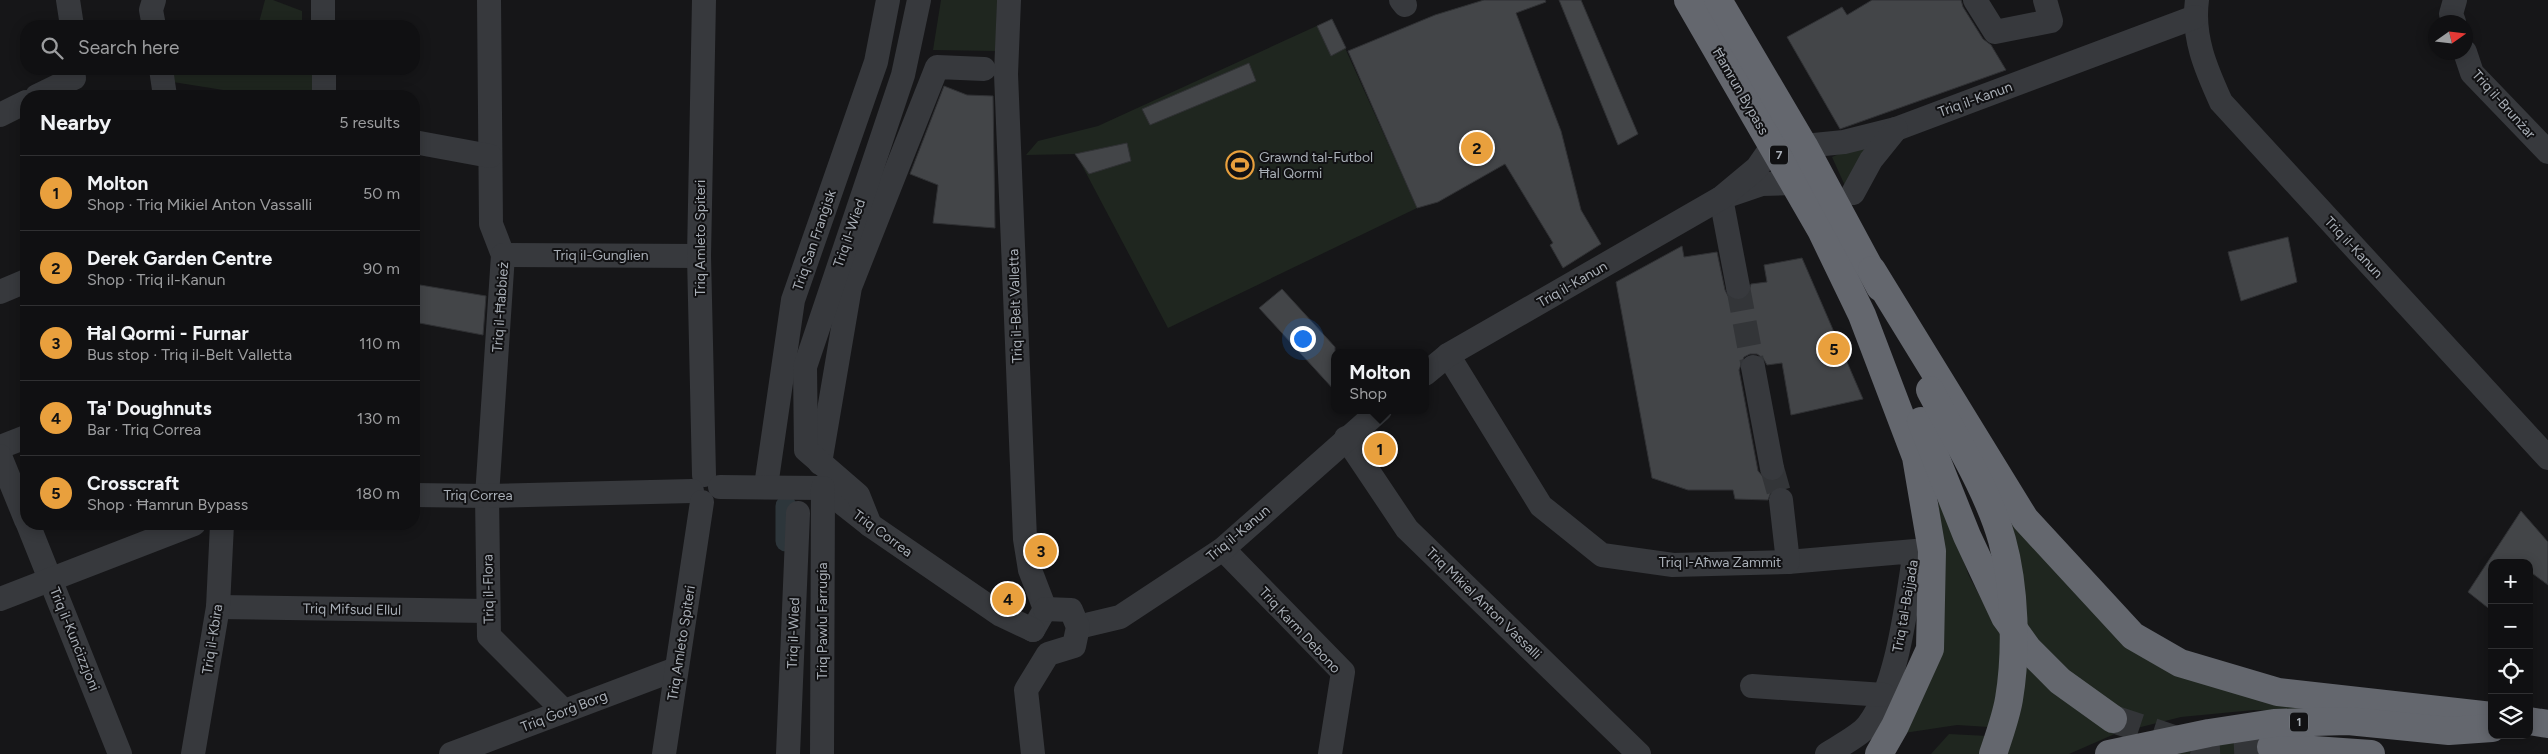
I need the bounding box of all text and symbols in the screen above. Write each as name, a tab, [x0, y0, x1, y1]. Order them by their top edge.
north arrow	[2428, 15, 2473, 60]
search box	[20, 20, 420, 75]
icon: search	[38, 34, 66, 62]
text: Search here	[78, 36, 180, 59]
street label: Ħamrun Bypass	[1709, 45, 1772, 138]
street label: Triq il-Brunżar	[2468, 67, 2539, 142]
street label: Triq il-Kanun	[1936, 78, 2015, 121]
text: Nearby	[40, 110, 111, 135]
text: 5 results	[339, 113, 400, 132]
pin: 2	[1461, 129, 1493, 167]
road number: 7	[1770, 146, 1788, 164]
place label: Grawnd tal-Futbol Ħal Qormi	[1259, 149, 1373, 182]
sports icon: Grawnd tal-Futbol Ħal Qormi	[1225, 150, 1255, 180]
text: Molton	[87, 172, 148, 195]
street label: Triq Amleto Spiteri	[692, 180, 709, 296]
text: 1	[53, 184, 59, 203]
text: 50 m	[363, 184, 400, 203]
street label: Triq San Franġisk	[789, 187, 840, 293]
text: Shop · Triq Mikiel Anton Vassalli	[87, 195, 312, 214]
street label: Triq il-Wied	[830, 197, 869, 270]
street label: Triq il-Kanun	[2321, 213, 2386, 282]
text: Derek Garden Centre	[87, 247, 272, 270]
street label: Triq il-Gunglien	[553, 247, 649, 264]
street label: Triq il-Belt Valletta	[1005, 248, 1026, 364]
street label: Triq il-Kanun	[1534, 258, 1610, 311]
text: 2	[51, 259, 61, 278]
text: 90 m	[363, 259, 400, 278]
street label: Triq il-Ħabbież	[489, 261, 512, 353]
text: Shop · Triq il-Kanun	[87, 270, 225, 289]
text: Ħal Qormi - Furnar	[87, 322, 249, 345]
your location	[1290, 326, 1316, 352]
pin: 5	[1818, 330, 1850, 368]
text: 3	[52, 334, 60, 353]
text: 110 m	[359, 334, 400, 353]
text: Bus stop · Triq il-Belt Valletta	[87, 345, 292, 364]
popup	[1331, 349, 1429, 414]
text: Molton	[1349, 361, 1411, 384]
text: Shop	[1349, 384, 1387, 403]
text: Ta' Doughnuts	[87, 397, 212, 420]
text: 4	[51, 409, 61, 428]
text: 130 m	[357, 409, 400, 428]
text: Bar · Triq Correa	[87, 420, 201, 439]
pin: 1	[1364, 430, 1396, 468]
text: Crosscraft	[87, 472, 180, 495]
text: 5	[51, 484, 61, 503]
text: 180 m	[356, 484, 400, 503]
street label: Triq Correa	[443, 487, 513, 504]
text: Shop · Ħamrun Bypass	[87, 495, 248, 514]
street label: Triq il-Kanun	[1203, 502, 1274, 565]
street label: Triq Correa	[850, 506, 916, 561]
pin: 3	[1025, 532, 1057, 570]
street label: Triq Mikiel Anton Vassalli	[1422, 544, 1545, 663]
street label: Triq il-Flora	[479, 554, 498, 624]
street label: Triq l-Aħwa Zammit	[1659, 554, 1781, 571]
street label: Triq tal-Bajjada	[1889, 559, 1922, 654]
map controls	[2488, 559, 2533, 739]
button: +	[2488, 559, 2533, 604]
street label: Triq Pawlu Farrugia	[814, 562, 831, 680]
pin: 4	[992, 580, 1024, 618]
street label: Triq Amleto Spiteri	[664, 584, 699, 702]
street label: Triq Karm Debono	[1255, 584, 1344, 677]
street label: Triq il-Kunċizzjoni	[46, 585, 103, 694]
street label: Triq il-Wied	[784, 597, 803, 669]
street label: Triq Mifsud Ellul	[303, 600, 401, 619]
street label: Triq il-Kbira	[199, 603, 226, 675]
button: −	[2488, 604, 2533, 649]
button: locate	[2488, 649, 2533, 694]
street label: Triq Ġorġ Borg	[518, 686, 610, 736]
button: layers	[2488, 694, 2533, 739]
road number: 1	[2290, 712, 2308, 732]

